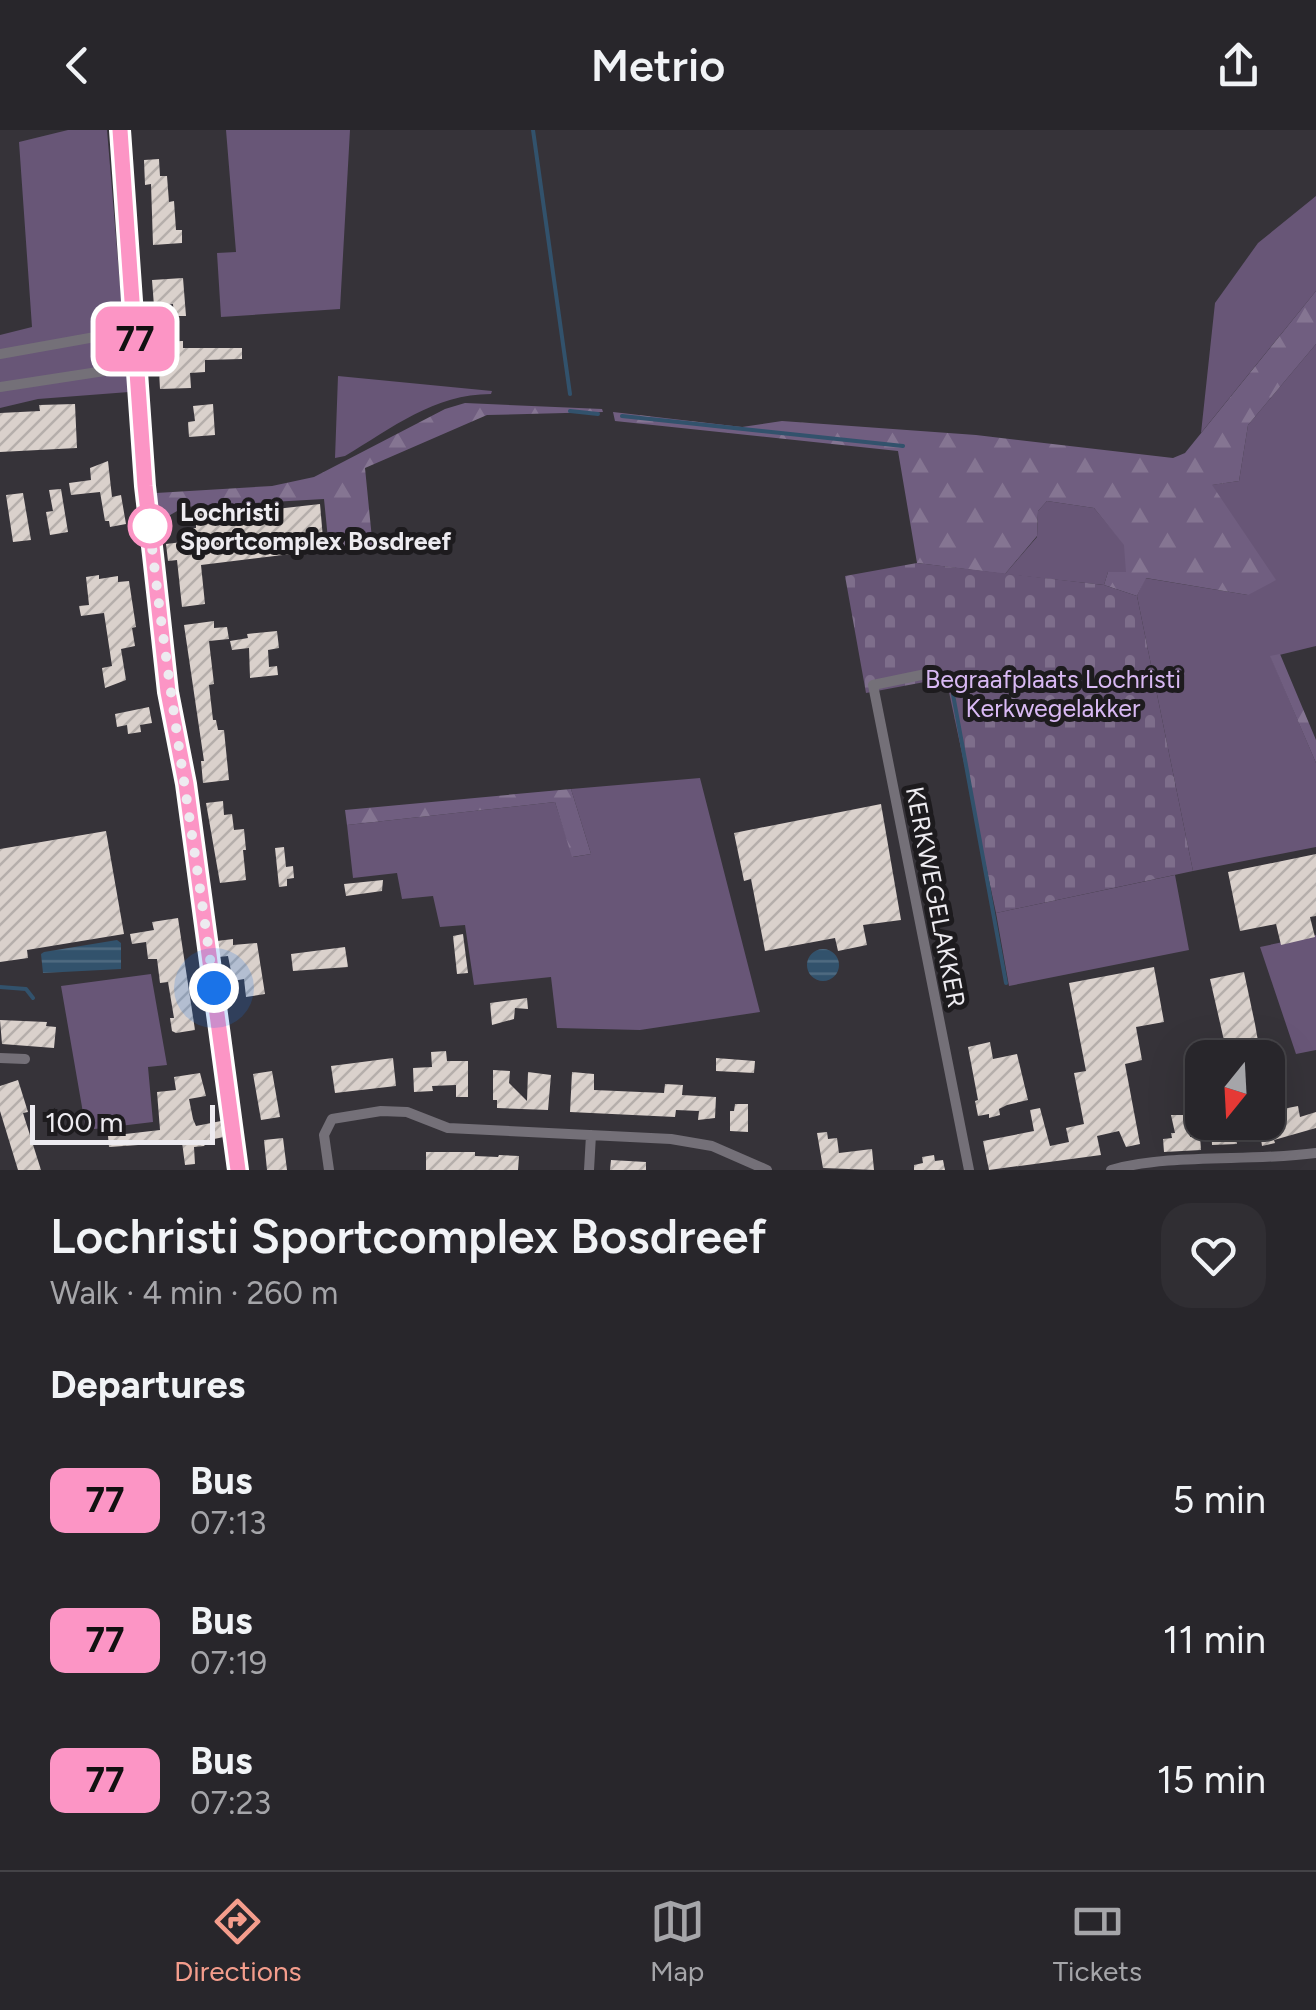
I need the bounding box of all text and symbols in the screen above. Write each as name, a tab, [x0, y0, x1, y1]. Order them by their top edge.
icon: back	[50, 38, 105, 93]
text: Metrio	[591, 38, 725, 92]
icon: share	[1211, 38, 1266, 93]
line badge: 77	[90, 306, 180, 372]
text: 77	[116, 318, 154, 360]
place label: Lochristi Sportcomplex Bosdreef	[180, 497, 451, 556]
marker: Lochristi Sportcomplex Bosdreef	[129, 505, 171, 547]
park label: Begraafplaats Lochristi Kerkwegelakker	[925, 664, 1181, 723]
street label: KERKWEGELAKKER	[900, 784, 972, 1010]
your location	[189, 963, 239, 1013]
north arrow	[1185, 1040, 1285, 1140]
map controls	[1185, 1040, 1285, 1140]
scale bar	[30, 1100, 215, 1144]
text: 100 m	[45, 1105, 123, 1139]
button: heart	[1161, 1203, 1266, 1308]
text: Lochristi Sportcomplex Bosdreef	[50, 1207, 767, 1265]
text: Walk · 4 min · 260 m	[50, 1274, 338, 1312]
text: Departures	[50, 1362, 245, 1408]
text: Bus	[190, 1458, 253, 1504]
text: 5 min	[1172, 1477, 1266, 1523]
text: 77	[86, 1479, 124, 1521]
text: 07:13	[190, 1504, 266, 1542]
text: Bus	[190, 1598, 253, 1644]
text: 11 min	[1163, 1617, 1266, 1663]
text: 77	[86, 1619, 124, 1661]
text: 07:19	[190, 1644, 267, 1682]
text: Bus	[190, 1738, 253, 1784]
text: 15 min	[1157, 1757, 1266, 1803]
text: 77	[86, 1759, 124, 1801]
text: 07:23	[190, 1784, 271, 1822]
tab: Directions	[174, 1894, 302, 1988]
tab: Map	[650, 1894, 705, 1988]
tab: Tickets	[1053, 1894, 1142, 1988]

